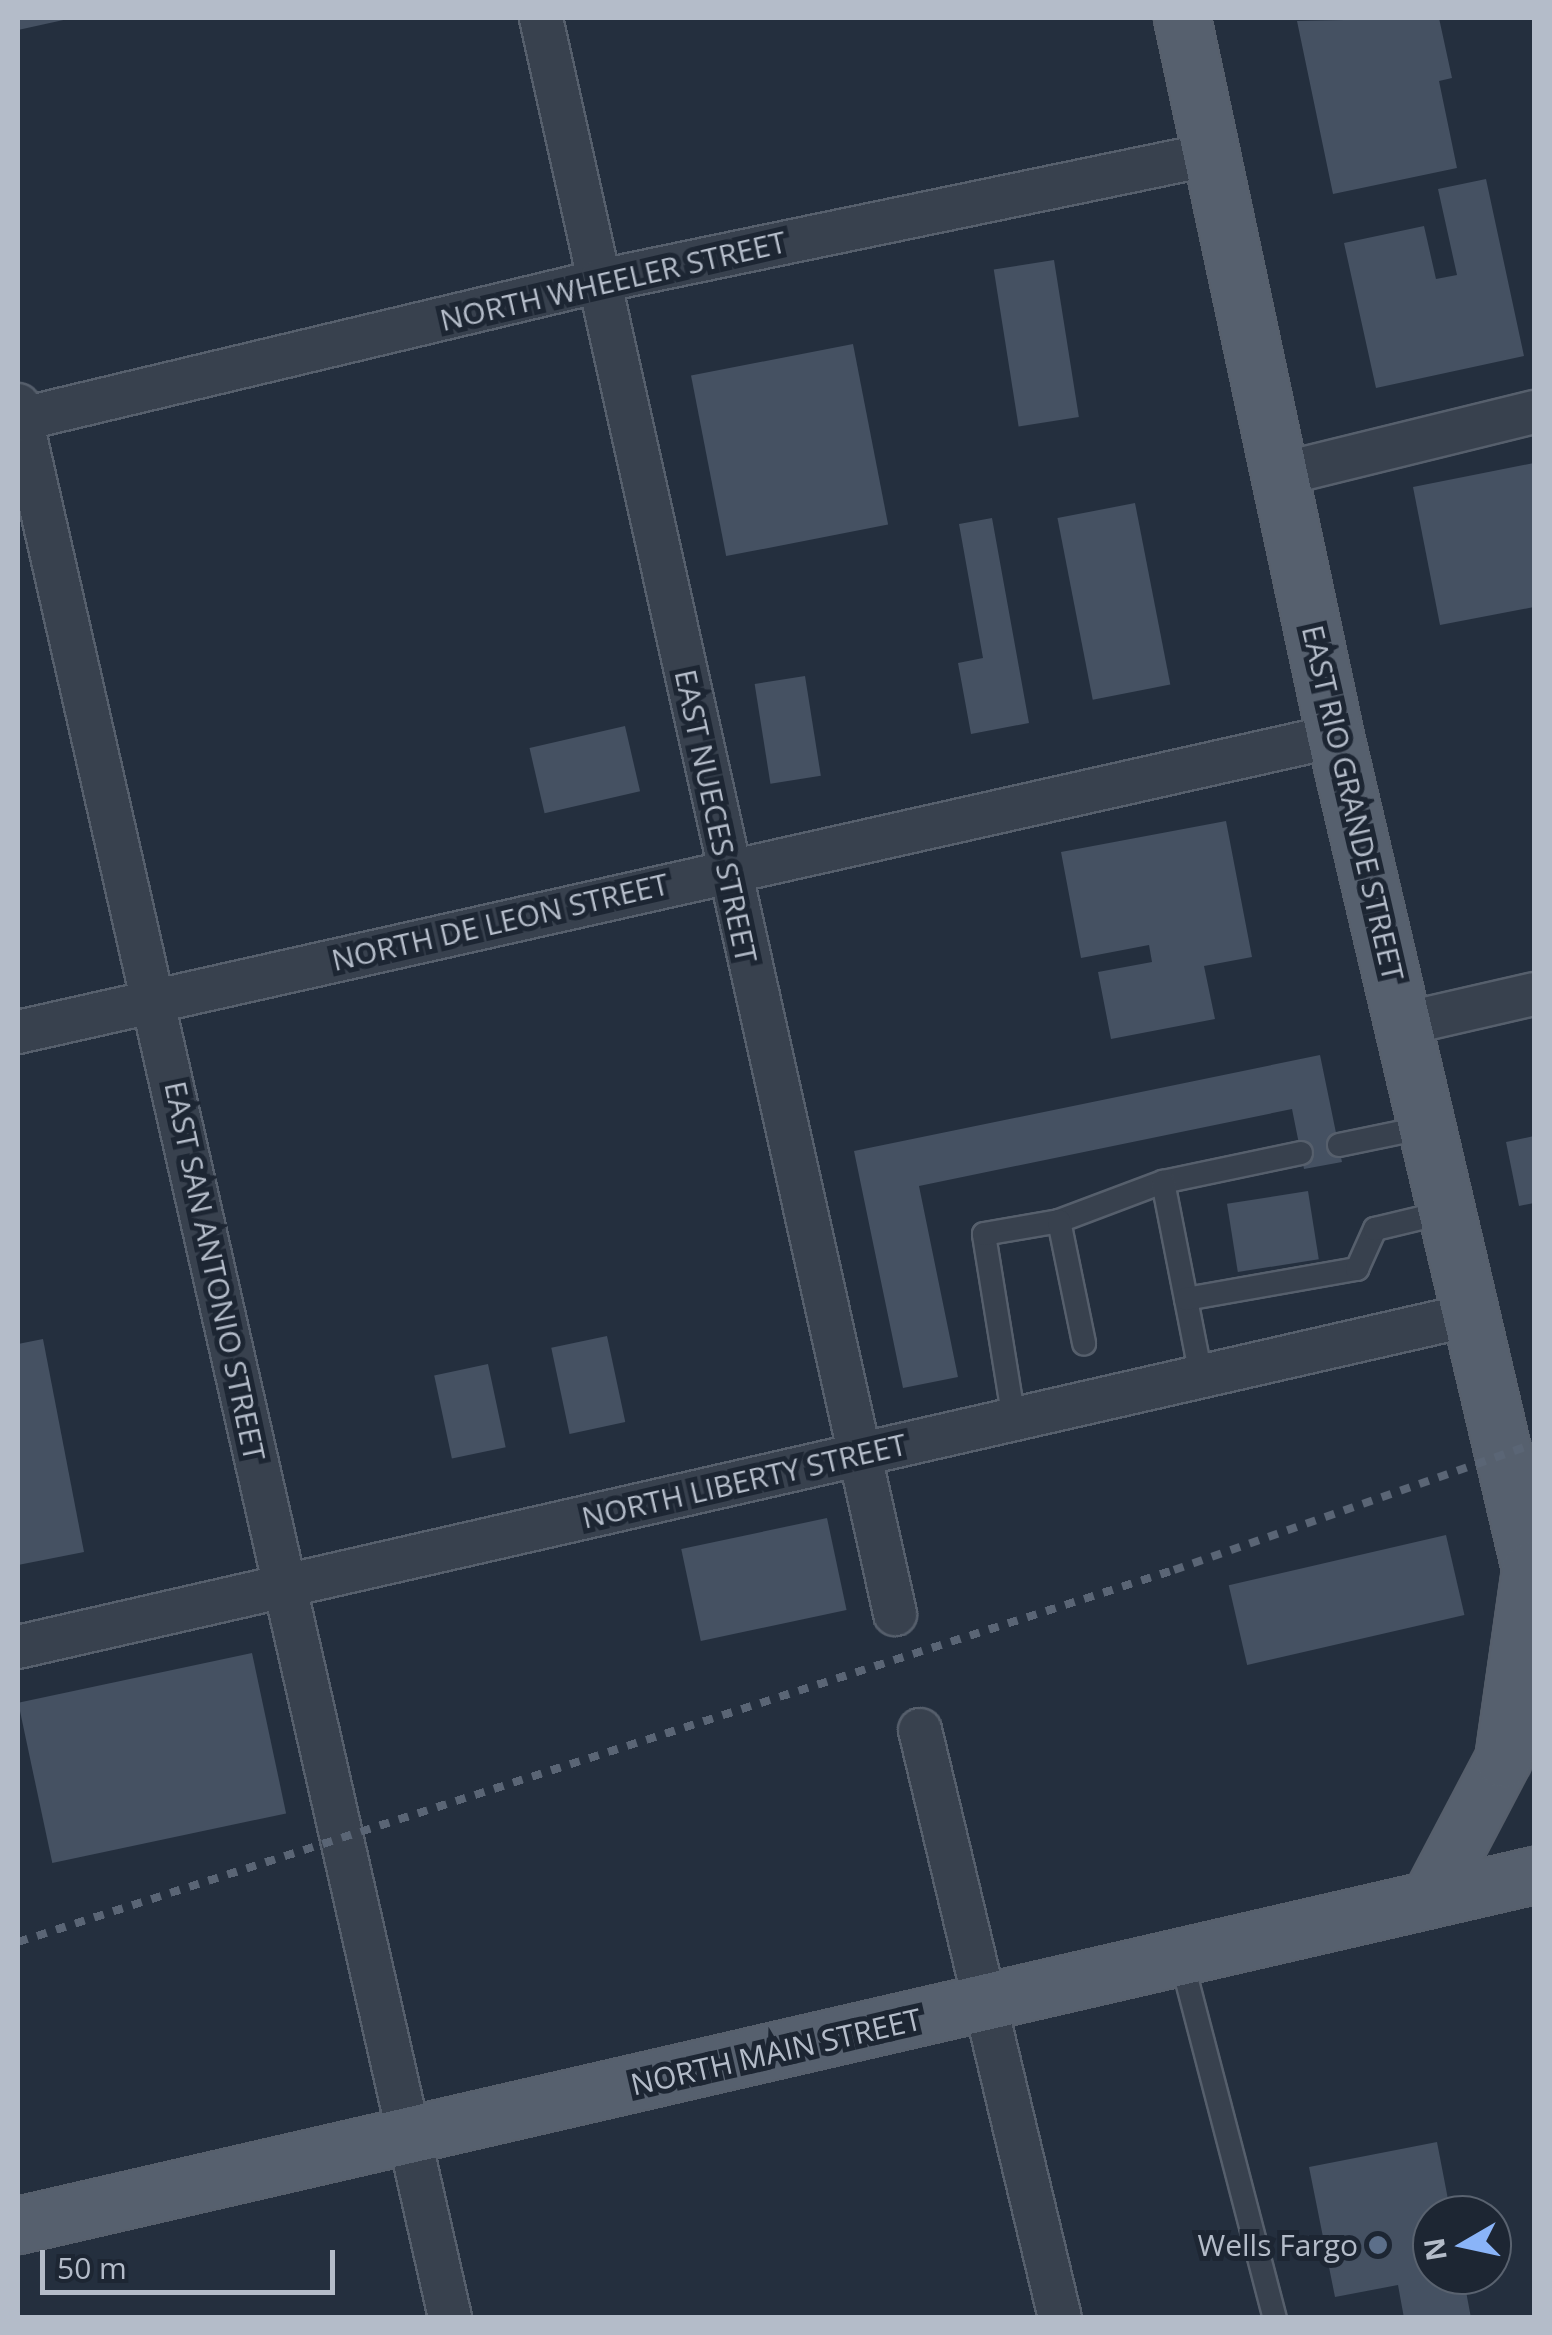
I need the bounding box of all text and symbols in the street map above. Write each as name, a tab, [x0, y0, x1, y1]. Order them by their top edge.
street label: NORTH WHEELER STREET	[436, 224, 790, 338]
street label: EAST RIO GRANDE STREET	[1295, 622, 1411, 984]
street label: EAST NUECES STREET	[667, 666, 765, 966]
street label: NORTH DE LEON STREET	[328, 866, 672, 978]
street label: EAST SAN ANTONIO STREET	[157, 1078, 273, 1464]
street label: NORTH LIBERTY STREET	[578, 1426, 910, 1536]
street label: NORTH MAIN STREET	[627, 2001, 925, 2103]
north arrow	[1412, 2195, 1512, 2295]
place label: Wells Fargo	[1197, 2227, 1358, 2263]
scale bar	[45, 2230, 340, 2292]
marker: Wells Fargo	[1367, 2234, 1389, 2256]
text: N	[1414, 2235, 1455, 2264]
text: 50 m	[57, 2247, 127, 2288]

